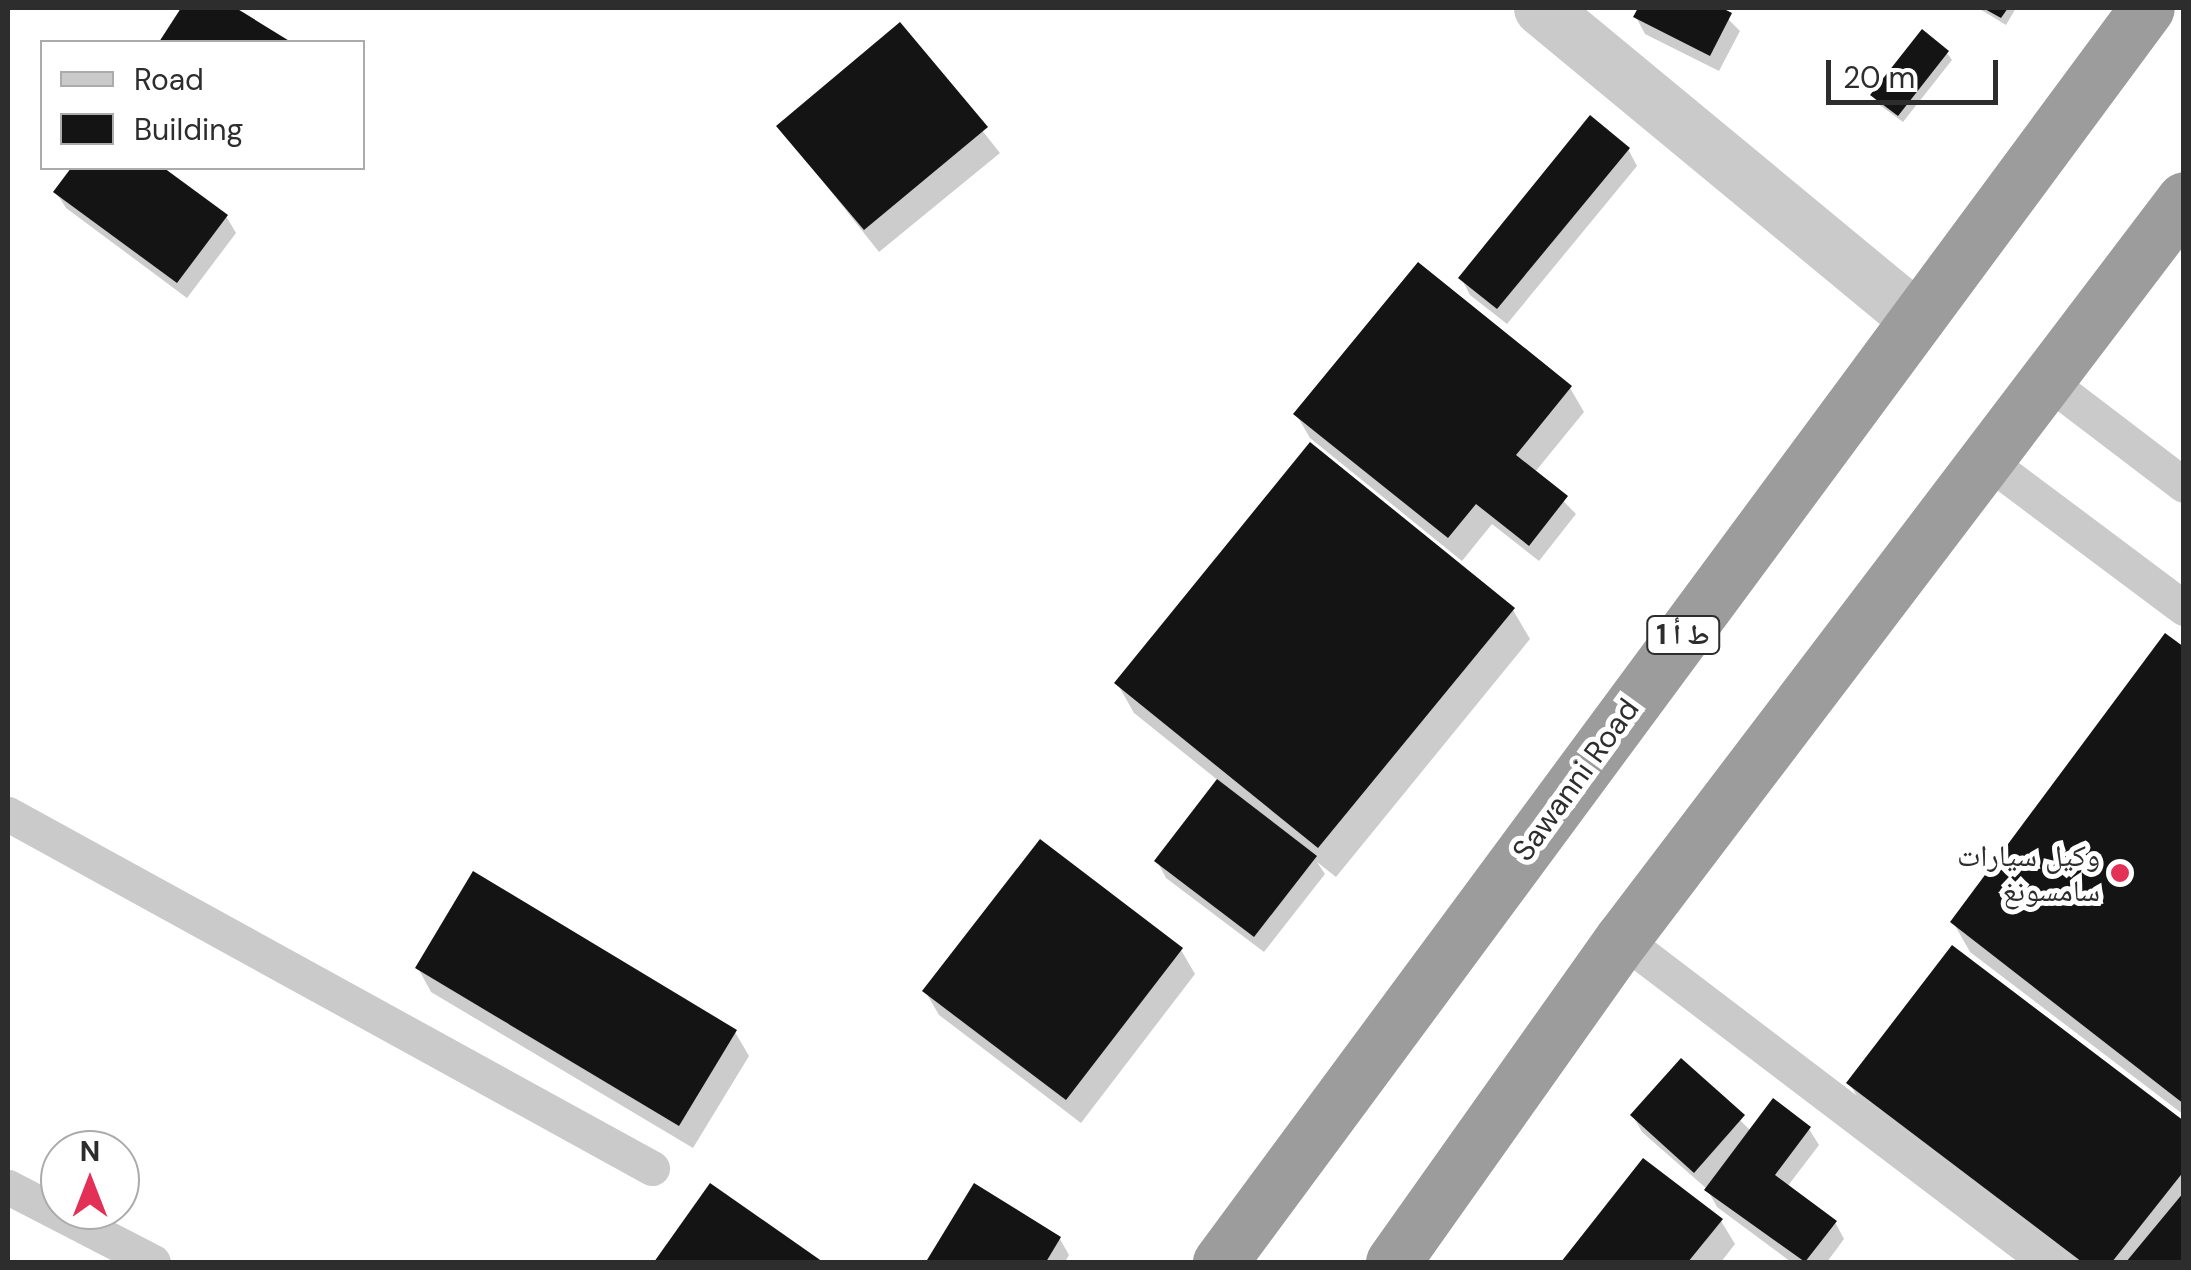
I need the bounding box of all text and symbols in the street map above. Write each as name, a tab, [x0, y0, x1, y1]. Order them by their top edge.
legend	[40, 40, 365, 170]
scale bar	[1831, 40, 2004, 102]
text: 20 m	[1843, 58, 1915, 97]
text: Road	[134, 60, 204, 99]
text: Building	[134, 110, 243, 149]
road number: ط أ 1	[1646, 612, 1720, 658]
street label: Sawanni Road	[1505, 692, 1647, 868]
place label: وكيل سيارات سامسونغ	[1957, 838, 2100, 908]
marker: وكيل سيارات سامسونغ	[2109, 862, 2131, 884]
north arrow	[40, 1130, 140, 1230]
text: N	[80, 1133, 100, 1170]

